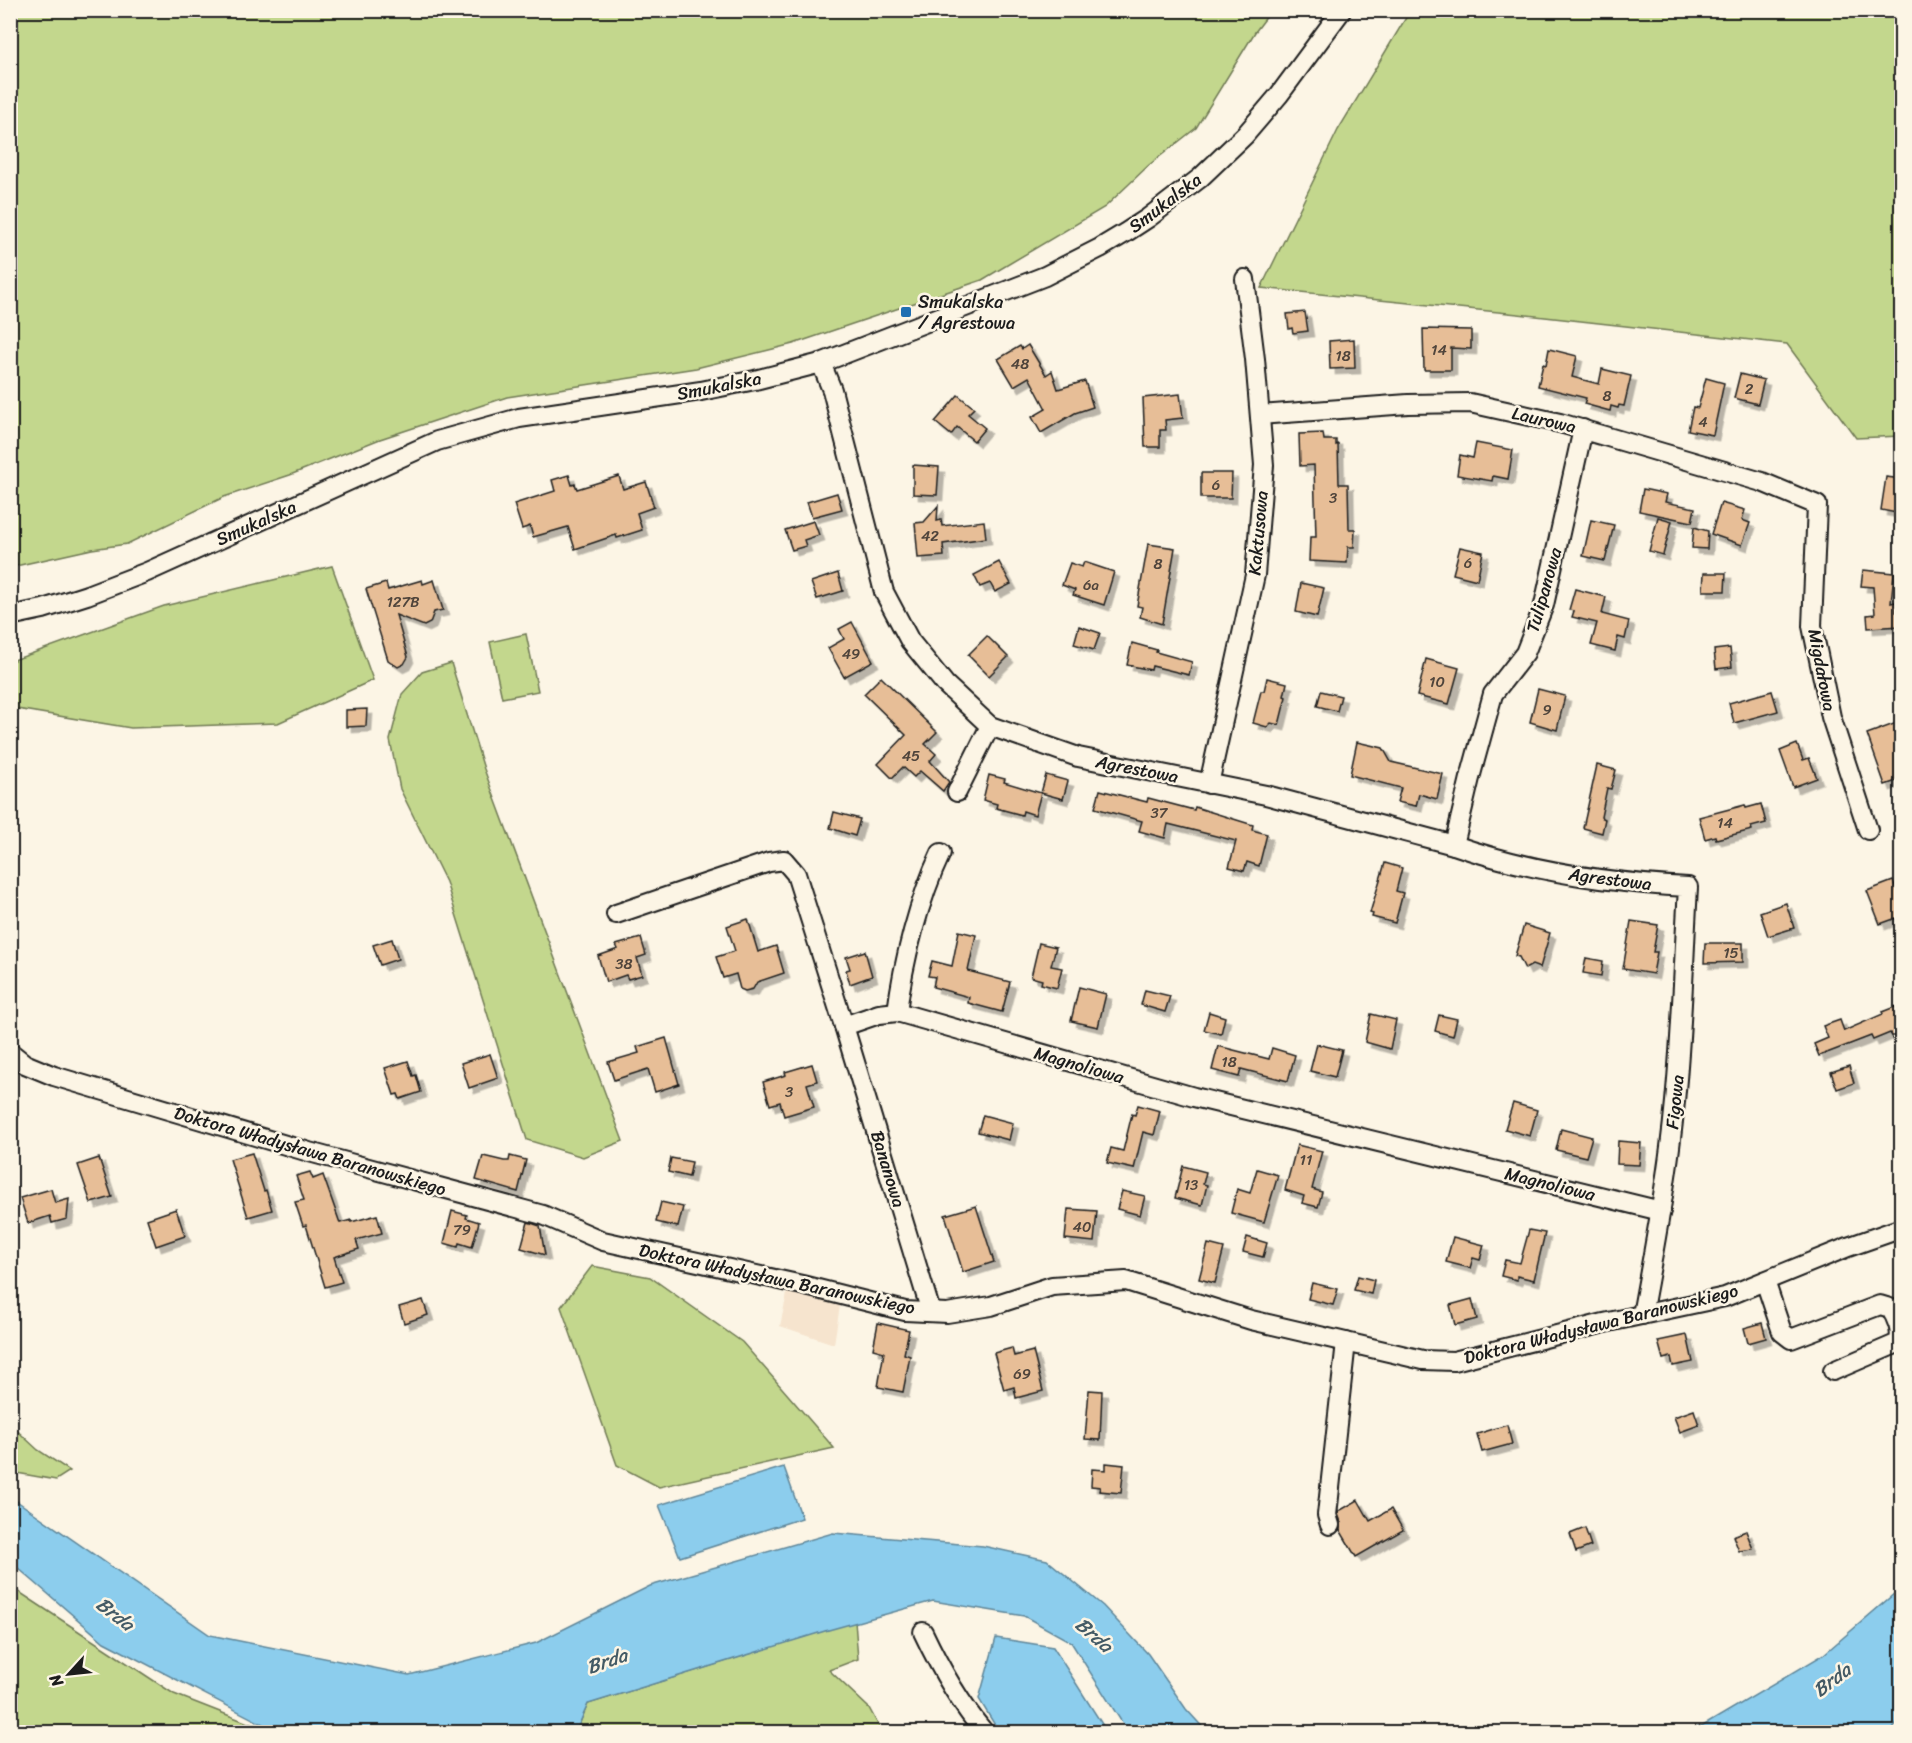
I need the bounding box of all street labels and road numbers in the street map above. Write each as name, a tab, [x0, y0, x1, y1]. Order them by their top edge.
street label: Smukalska	[1121, 165, 1209, 241]
street label: Smukalska	[674, 362, 764, 410]
street label: Laurowa	[1509, 397, 1579, 443]
street label: Kaktusowa	[1238, 489, 1278, 577]
street label: Smukalska	[210, 491, 302, 555]
street label: Tulipanowa	[1517, 543, 1572, 636]
street label: Migdałowa	[1798, 626, 1846, 714]
street label: Agrestowa	[1092, 745, 1181, 793]
street label: Agrestowa	[1566, 858, 1653, 900]
street label: Magnoliowa	[1030, 1037, 1129, 1093]
street label: Figowa	[1656, 1073, 1694, 1131]
street label: Doktora Władysława Baranowskiego	[170, 1097, 450, 1205]
street label: Bananowa	[861, 1126, 915, 1212]
street label: Magnoliowa	[1501, 1157, 1600, 1211]
street label: Doktora Władysława Baranowskiego	[636, 1234, 918, 1324]
street label: Doktora Władysława Baranowskiego	[1460, 1274, 1742, 1374]

